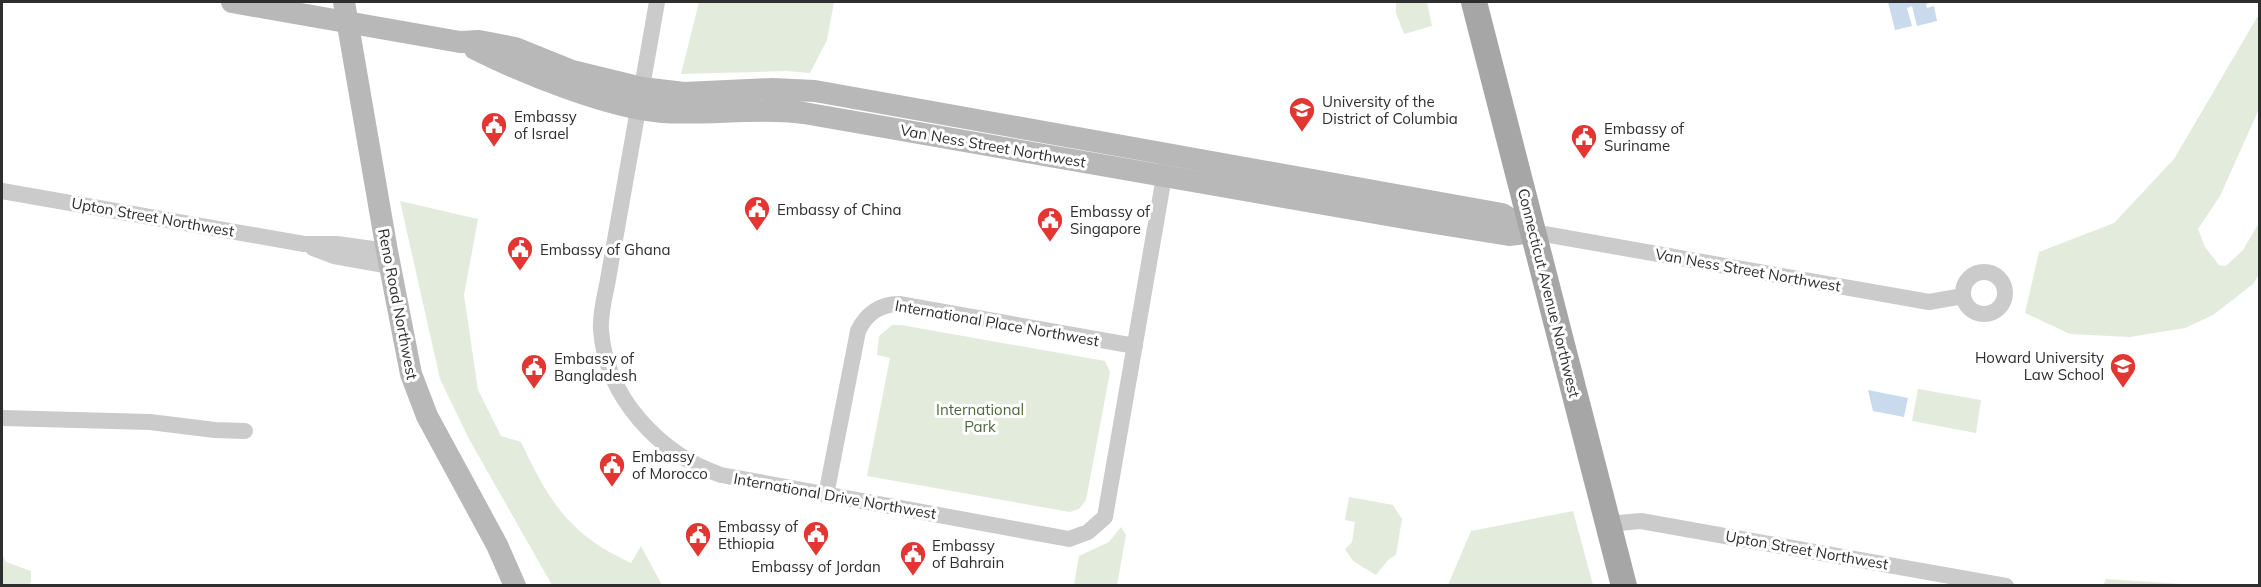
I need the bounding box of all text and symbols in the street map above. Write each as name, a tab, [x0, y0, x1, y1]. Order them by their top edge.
place label: University of the District of Columbia	[1322, 92, 1458, 128]
school or university icon: University of the District of Columbia	[1287, 95, 1317, 133]
place label: Embassy of Israel	[514, 107, 577, 143]
public building icon: Embassy of Israel	[479, 110, 509, 148]
place label: Embassy of Suriname	[1604, 119, 1685, 155]
street label: Van Ness Street Northwest	[899, 120, 1087, 172]
public building icon: Embassy of Suriname	[1569, 122, 1599, 160]
street label: Connecticut Avenue Northwest	[1514, 186, 1584, 400]
street label: Upton Street Northwest	[70, 193, 236, 241]
public building icon: Embassy of China	[742, 194, 772, 232]
place label: Embassy of China	[777, 200, 902, 219]
place label: Embassy of Singapore	[1070, 202, 1151, 238]
public building icon: Embassy of Singapore	[1035, 205, 1065, 243]
street label: Reno Road Northwest	[374, 227, 422, 381]
public building icon: Embassy of Ghana	[505, 234, 535, 272]
place label: Embassy of Ghana	[540, 240, 671, 259]
street label: Van Ness Street Northwest	[1654, 244, 1842, 296]
street label: International Place Northwest	[893, 296, 1101, 350]
place label: Howard University Law School	[1975, 348, 2104, 384]
place label: Embassy of Bangladesh	[554, 349, 637, 385]
school or university icon: Howard University Law School	[2108, 351, 2138, 389]
public building icon: Embassy of Bangladesh	[519, 352, 549, 390]
park label: International Park	[936, 400, 1024, 436]
place label: Embassy of Morocco	[632, 447, 708, 483]
public building icon: Embassy of Morocco	[597, 450, 627, 488]
street label: International Drive Northwest	[732, 469, 938, 523]
place label: Embassy of Ethiopia	[718, 517, 799, 553]
public building icon: Embassy of Jordan	[801, 519, 831, 557]
public building icon: Embassy of Ethiopia	[683, 520, 713, 558]
street label: Upton Street Northwest	[1724, 526, 1890, 574]
place label: Embassy of Bahrain	[932, 536, 1004, 572]
public building icon: Embassy of Bahrain	[898, 539, 928, 577]
place label: Embassy of Jordan	[751, 557, 881, 576]

